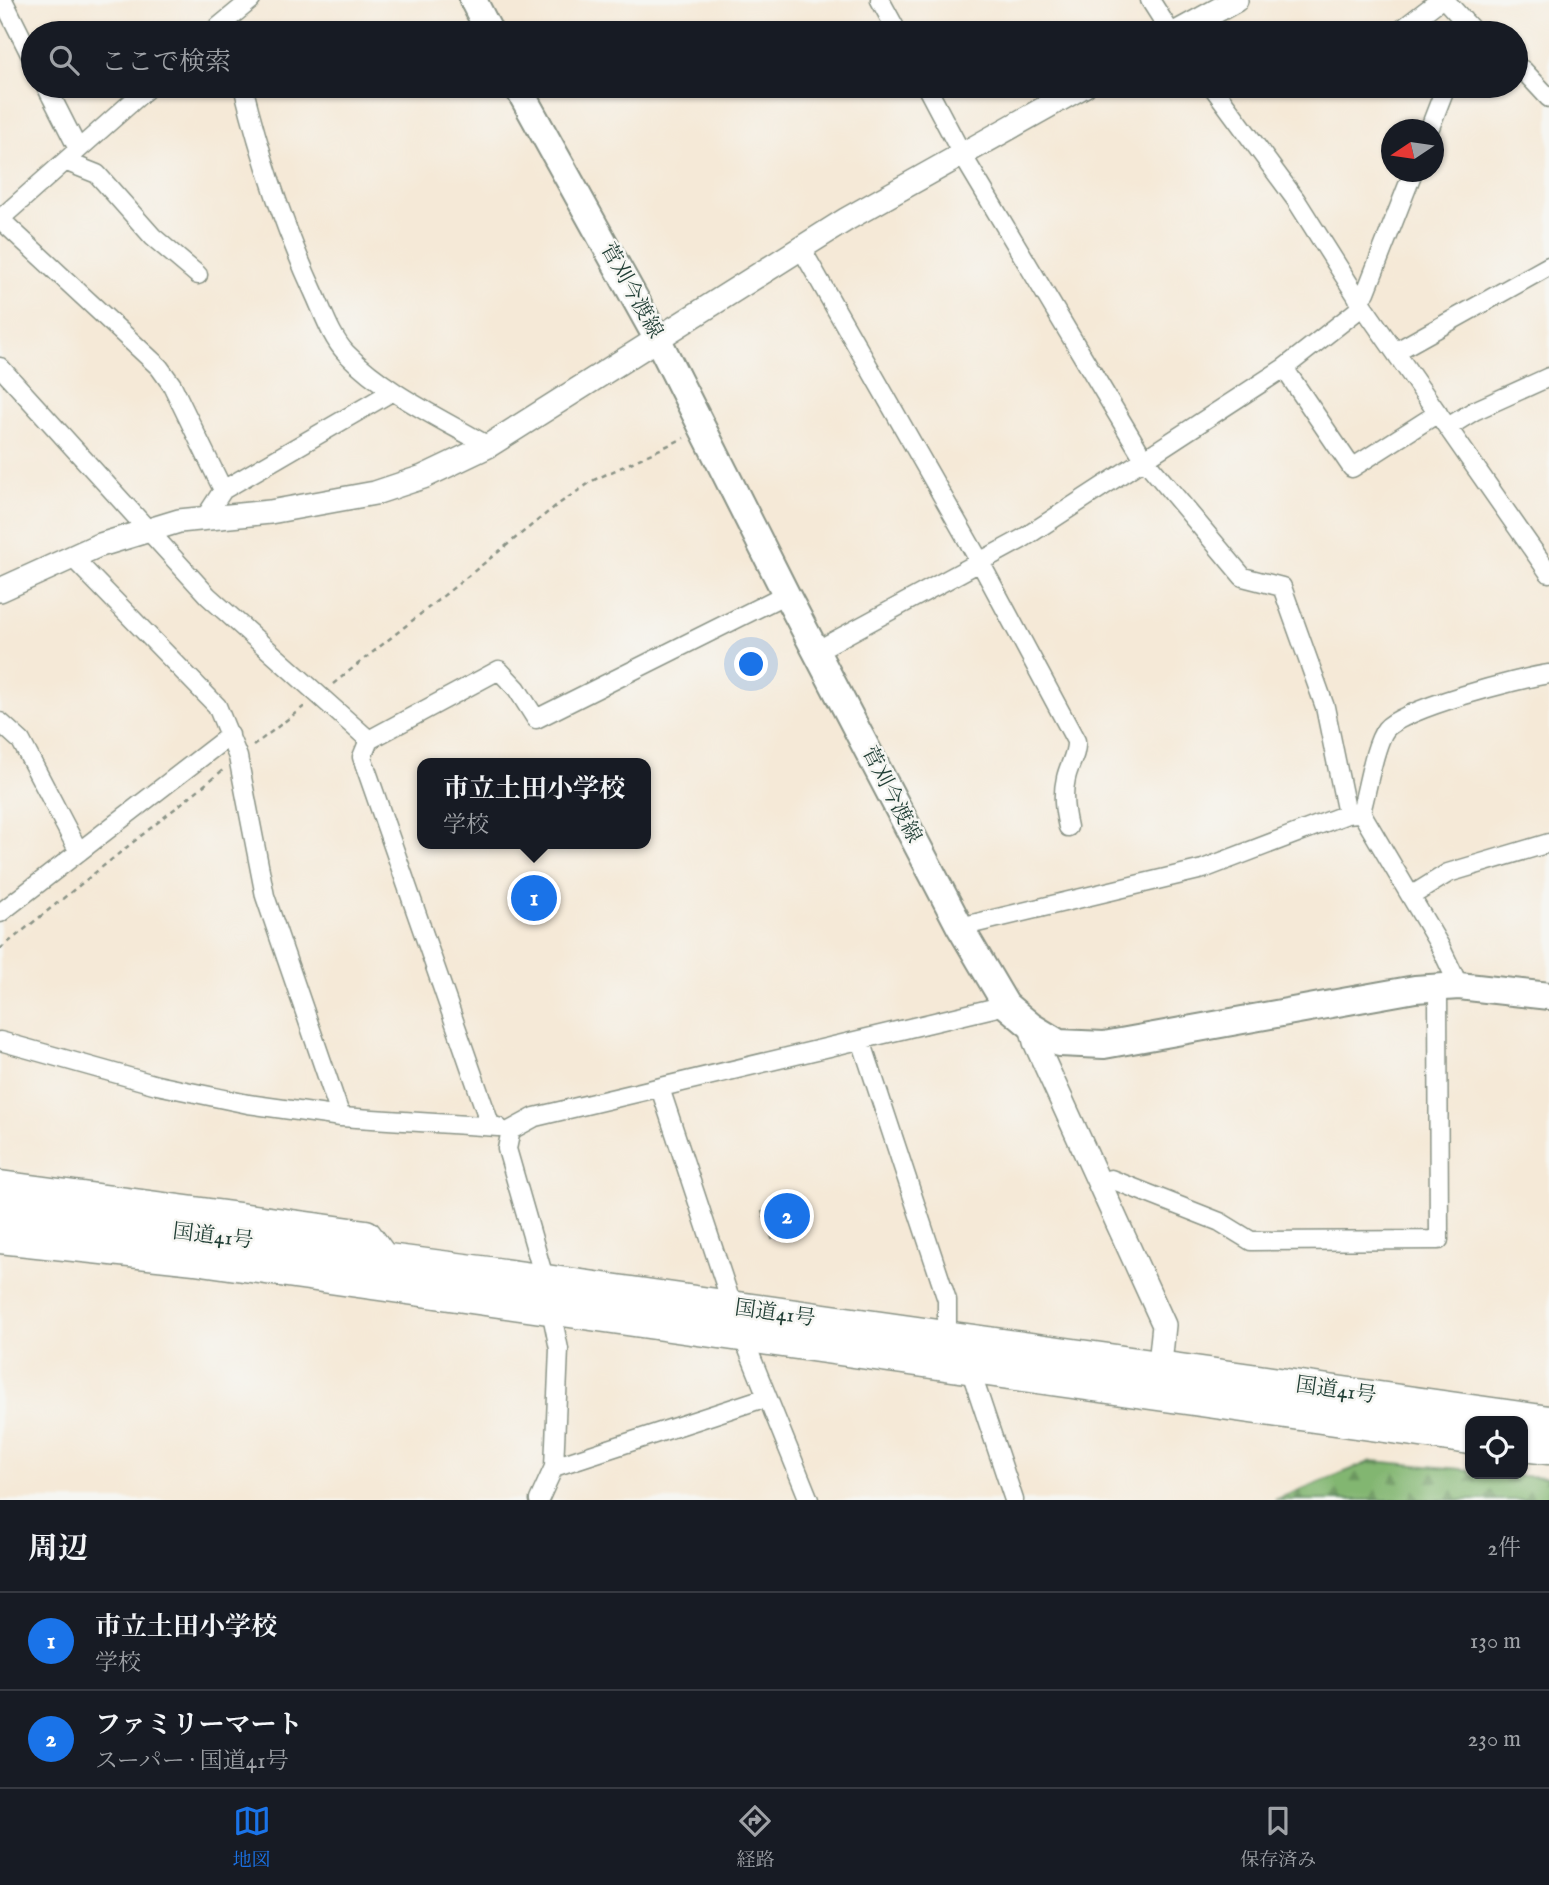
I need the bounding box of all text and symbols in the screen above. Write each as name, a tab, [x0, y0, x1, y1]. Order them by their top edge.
search box	[21, 21, 1528, 98]
icon: search	[45, 41, 83, 79]
text: ここで検索	[101, 46, 231, 79]
north arrow	[1381, 119, 1444, 182]
street label: 菅刈今渡線	[594, 239, 668, 343]
your location	[734, 647, 768, 681]
street label: 菅刈今渡線	[855, 742, 927, 848]
popup	[417, 758, 651, 849]
text: 市立土田小学校	[443, 773, 625, 806]
text: 学校	[443, 811, 489, 840]
pin: 1	[511, 872, 557, 924]
pin: 2	[764, 1190, 810, 1242]
street label: 国道41号	[171, 1219, 255, 1255]
street label: 国道41号	[733, 1295, 817, 1333]
street label: 国道41号	[1294, 1372, 1378, 1410]
map controls	[1465, 1416, 1528, 1479]
button: locate	[1465, 1416, 1528, 1479]
text: 周辺	[28, 1531, 88, 1569]
text: 2件	[1487, 1534, 1521, 1563]
text: 市立土田小学校	[95, 1611, 277, 1644]
text: 1	[47, 1627, 55, 1656]
text: 130 m	[1470, 1627, 1521, 1656]
text: 学校	[95, 1649, 141, 1678]
text: ファミリーマート	[95, 1709, 302, 1742]
text: 2	[46, 1725, 56, 1754]
text: 230 m	[1468, 1725, 1521, 1754]
text: スーパー · 国道41号	[95, 1747, 289, 1776]
tab: 地図	[233, 1802, 271, 1873]
tab: 経路	[736, 1802, 774, 1873]
tab: 保存済み	[1240, 1802, 1316, 1873]

